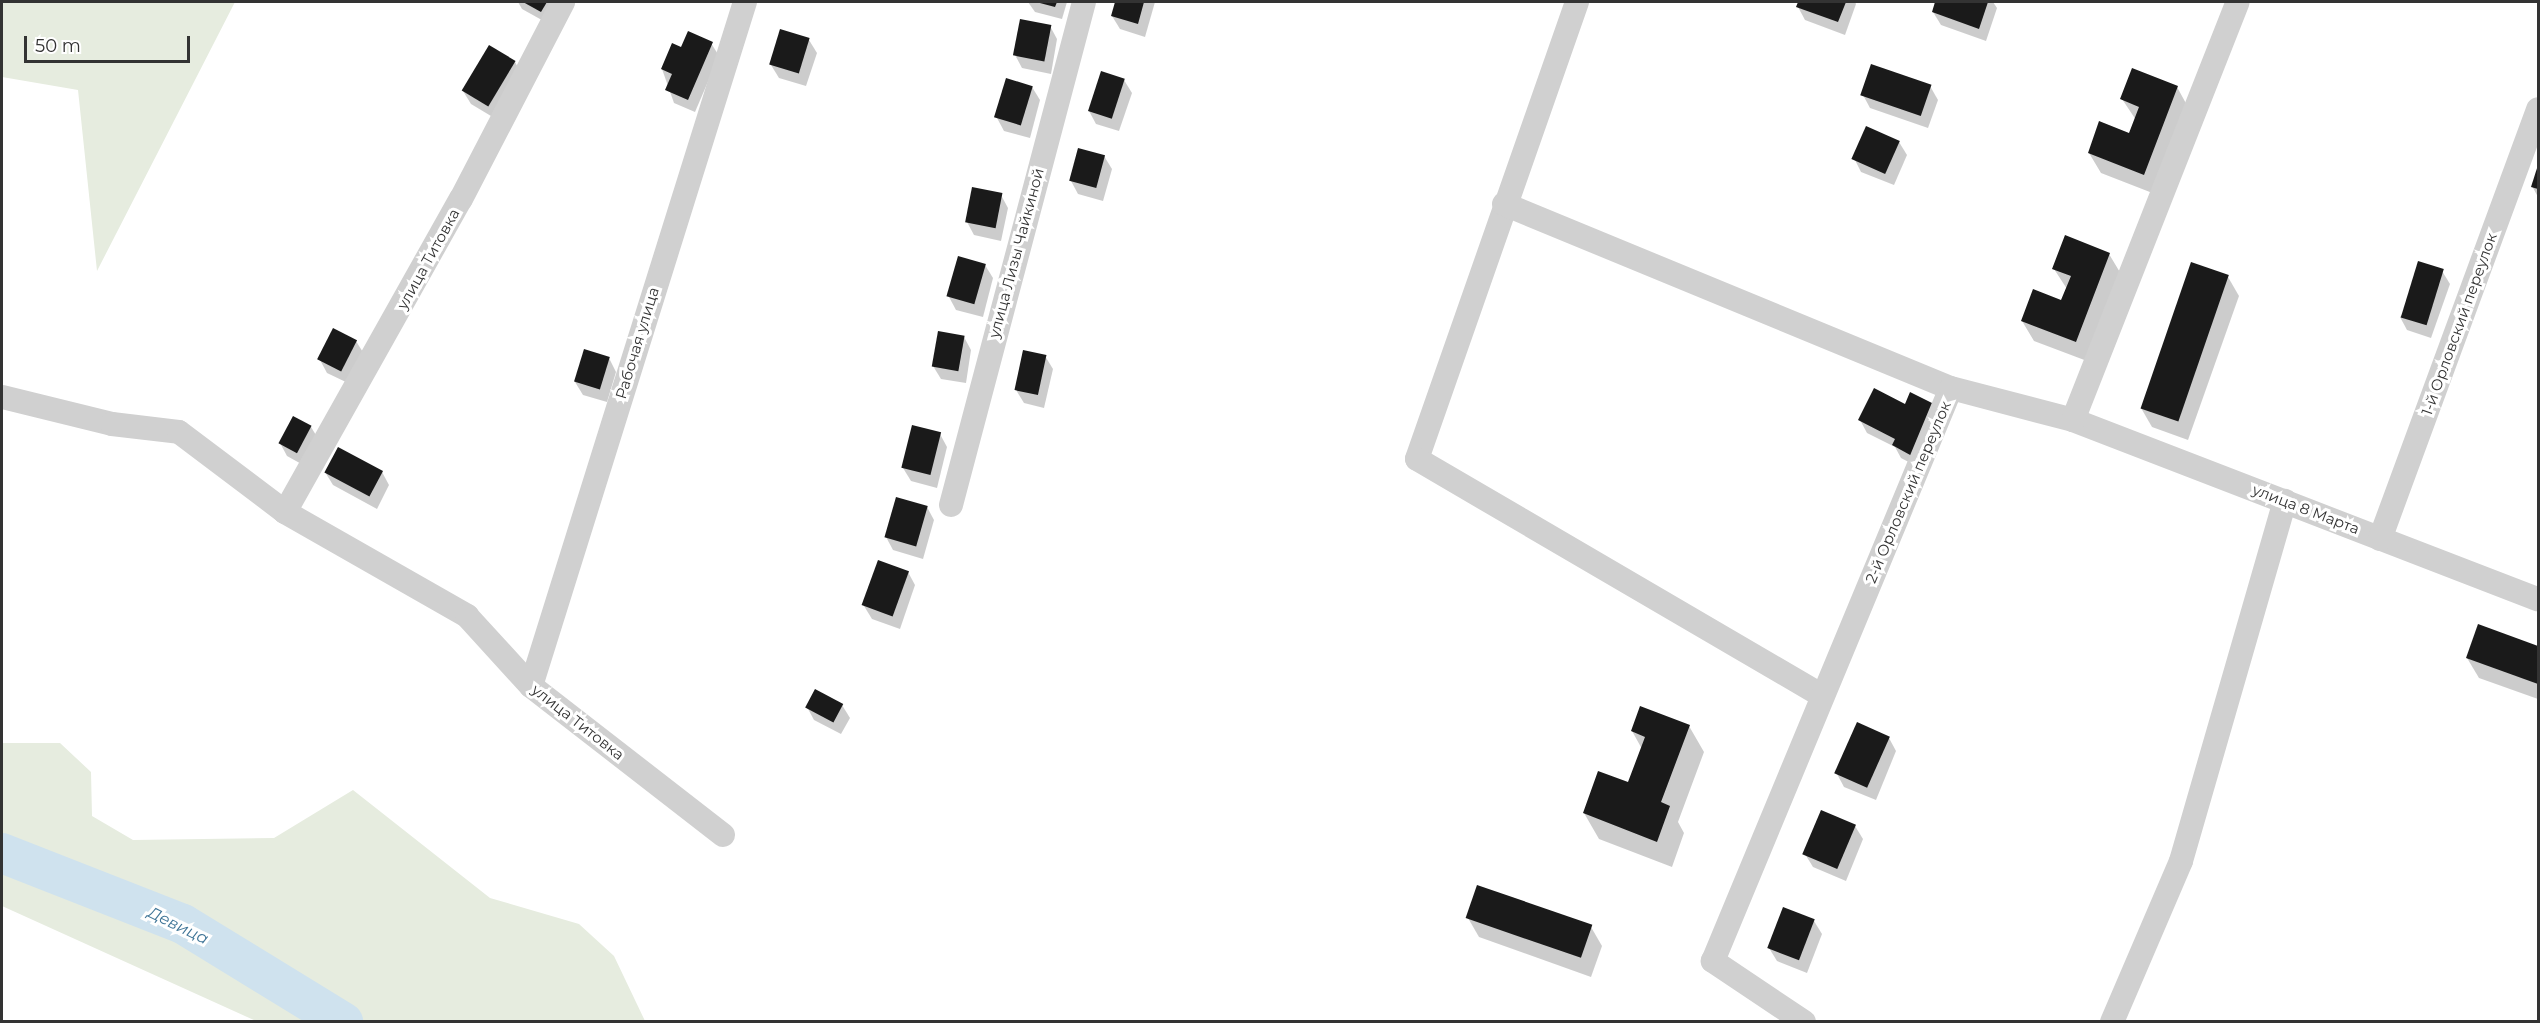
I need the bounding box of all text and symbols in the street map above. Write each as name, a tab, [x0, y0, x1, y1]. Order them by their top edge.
scale bar	[27, 24, 194, 62]
text: 50 m	[35, 35, 81, 57]
street label: улица Лизы Чайкиной	[985, 166, 1047, 340]
street label: улица Титовка	[393, 205, 463, 313]
street label: 1-й Орловский переулок	[2418, 230, 2500, 418]
street label: Рабочая улица	[611, 285, 663, 401]
street label: 2-й Орловский переулок	[1861, 398, 1955, 586]
street label: улица 8 Марта	[2250, 480, 2362, 538]
street label: улица Титовка	[528, 680, 628, 764]
water label: Девица	[145, 903, 211, 949]

